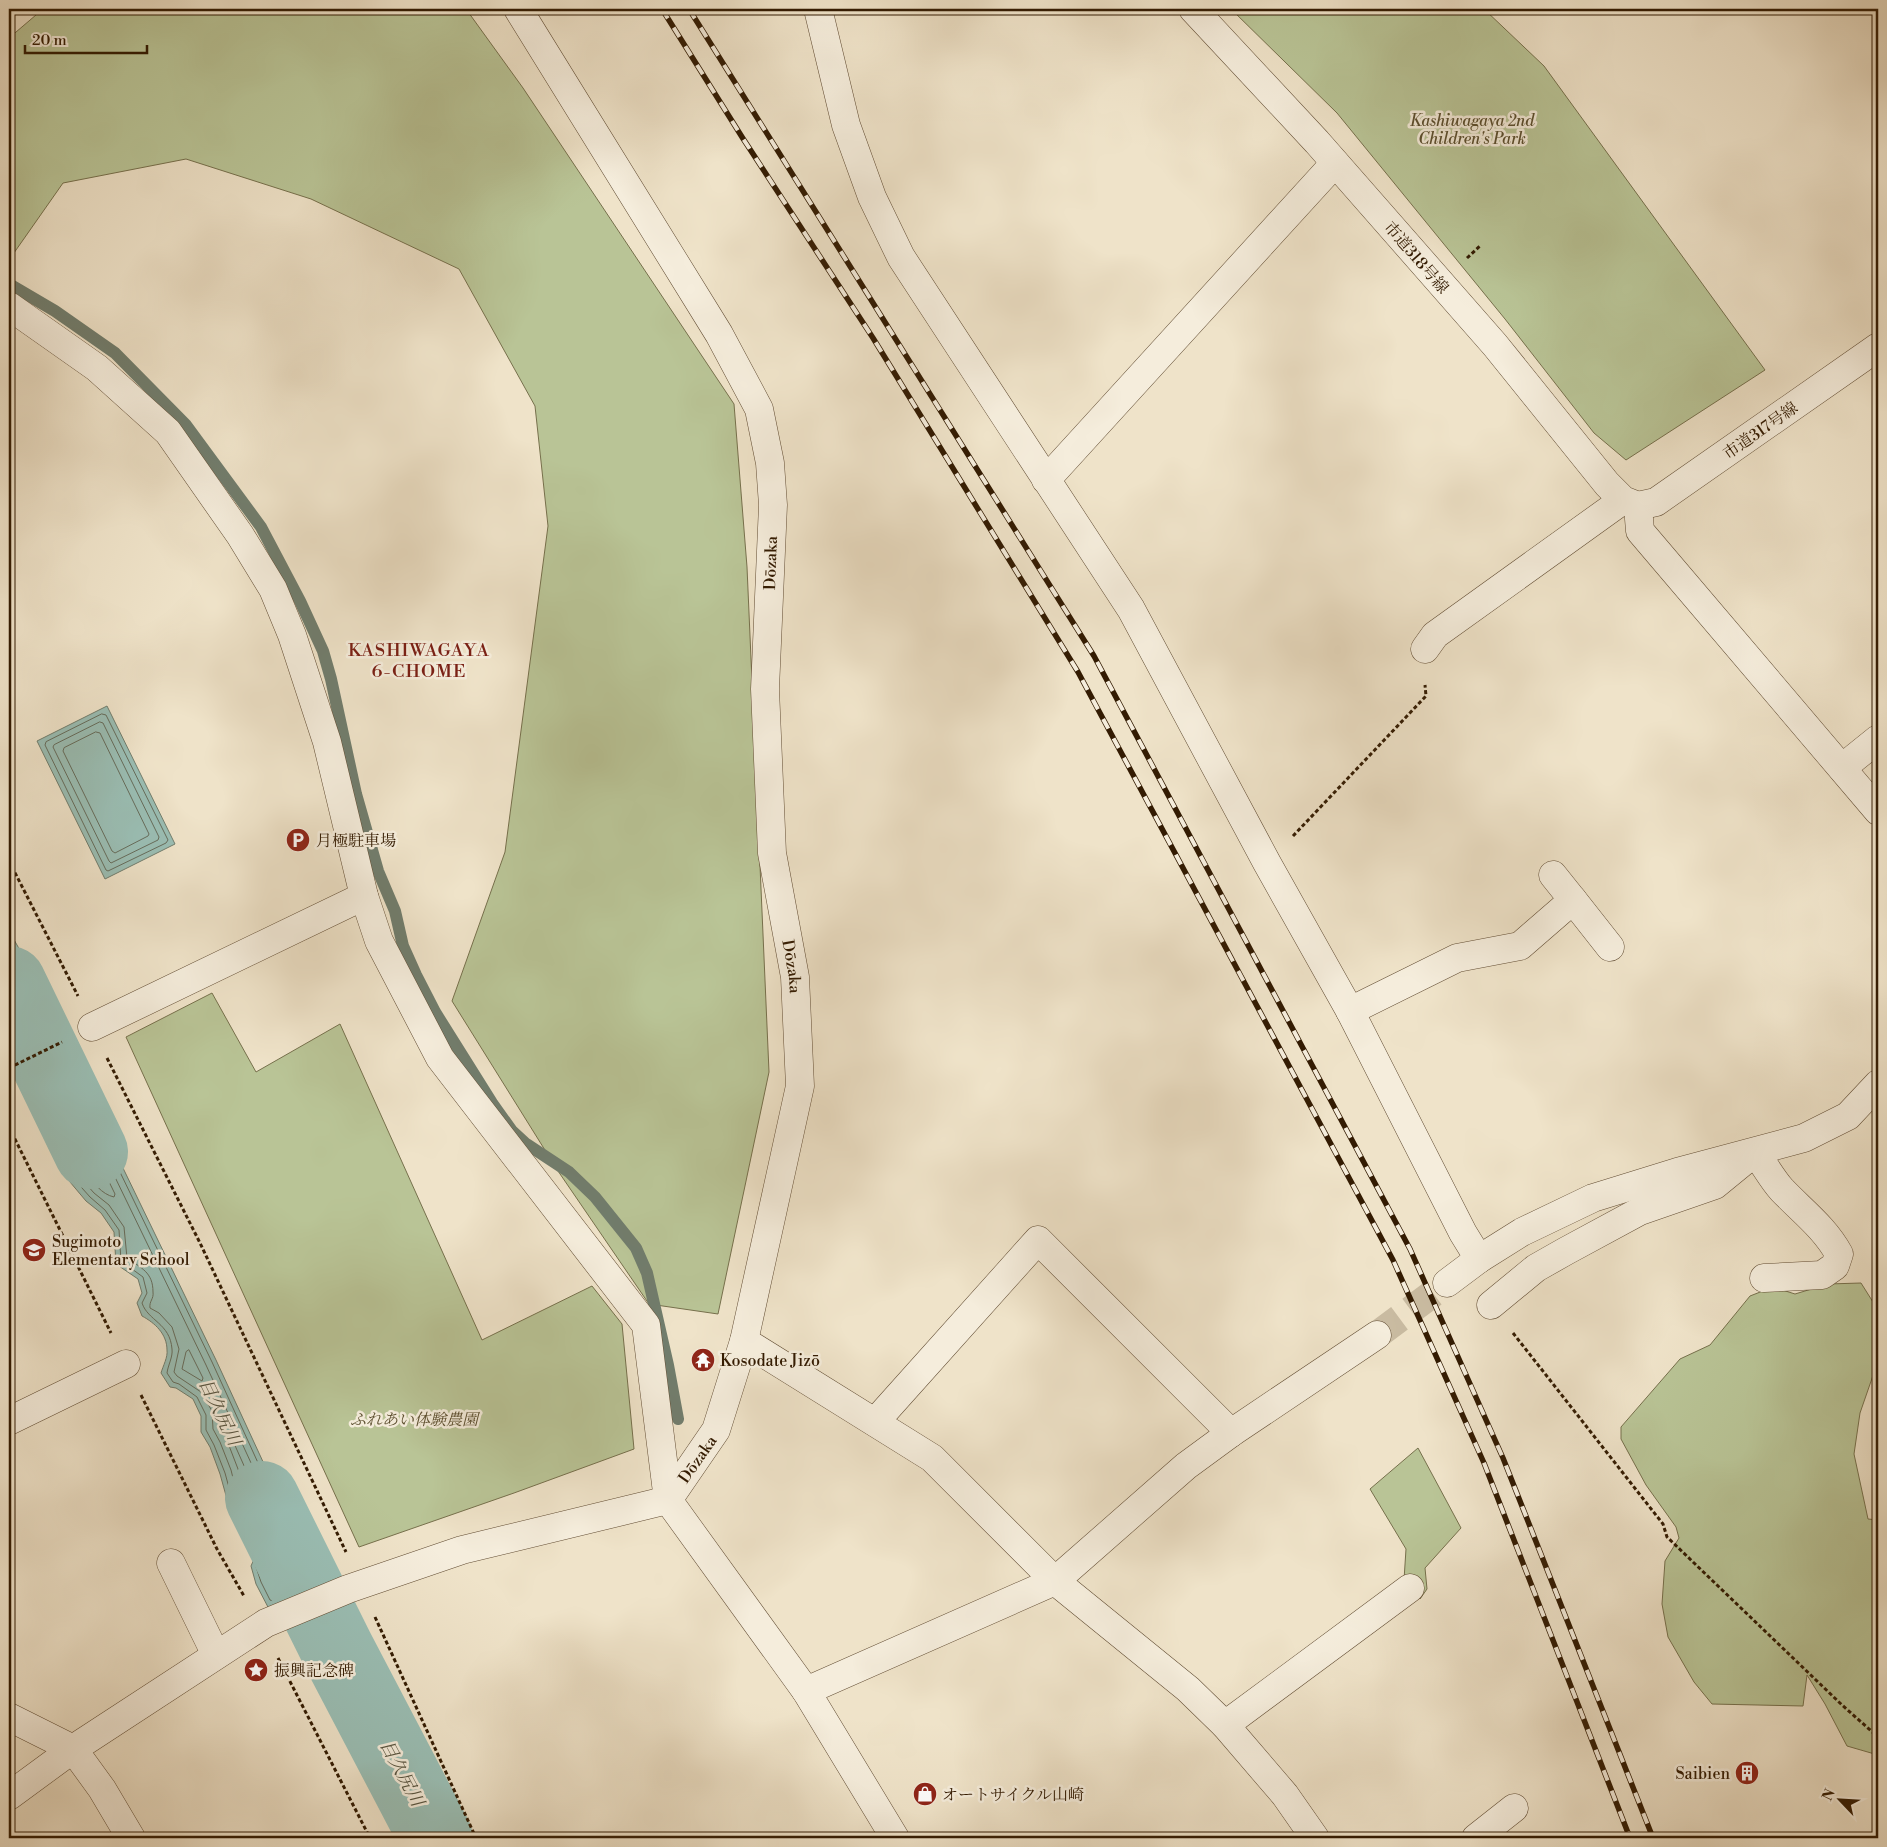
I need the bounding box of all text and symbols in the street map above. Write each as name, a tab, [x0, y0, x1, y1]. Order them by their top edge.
scale bar	[25, 22, 148, 54]
text: 20 m	[32, 31, 67, 50]
park label: Kashiwagaya 2nd Children's Park	[1410, 111, 1535, 149]
street label: 市道318号線	[1380, 218, 1453, 298]
street label: 市道317号線	[1719, 398, 1802, 464]
street label: Dōzaka	[760, 535, 782, 590]
district label: KASHIWAGAYA 6-CHOME	[348, 639, 490, 683]
parking icon: 月極駐車場	[285, 827, 311, 853]
place label: 月極駐車場	[316, 831, 396, 851]
street label: Dōzaka	[777, 938, 805, 995]
place label: Sugimoto Elementary School	[52, 1232, 190, 1270]
school or university icon: Sugimoto Elementary School	[21, 1237, 47, 1263]
temple icon: Kosodate Jizō	[690, 1347, 716, 1373]
place label: Kosodate Jizō	[720, 1351, 820, 1371]
water label: 目久尻川	[193, 1375, 247, 1451]
park label: ふれあい体験農園	[350, 1410, 481, 1430]
street label: Dōzaka	[674, 1431, 722, 1487]
place icon: 振興記念碑	[243, 1657, 269, 1683]
place label: 振興記念碑	[274, 1661, 354, 1681]
water label: 目久尻川	[375, 1736, 430, 1812]
building icon: Saibien	[1734, 1760, 1760, 1786]
place label: Saibien	[1675, 1764, 1730, 1784]
north arrow	[1814, 1774, 1864, 1824]
shop icon: オートサイクル山崎	[912, 1781, 938, 1807]
place label: オートサイクル山崎	[942, 1785, 1084, 1805]
text: N	[1819, 1786, 1840, 1804]

